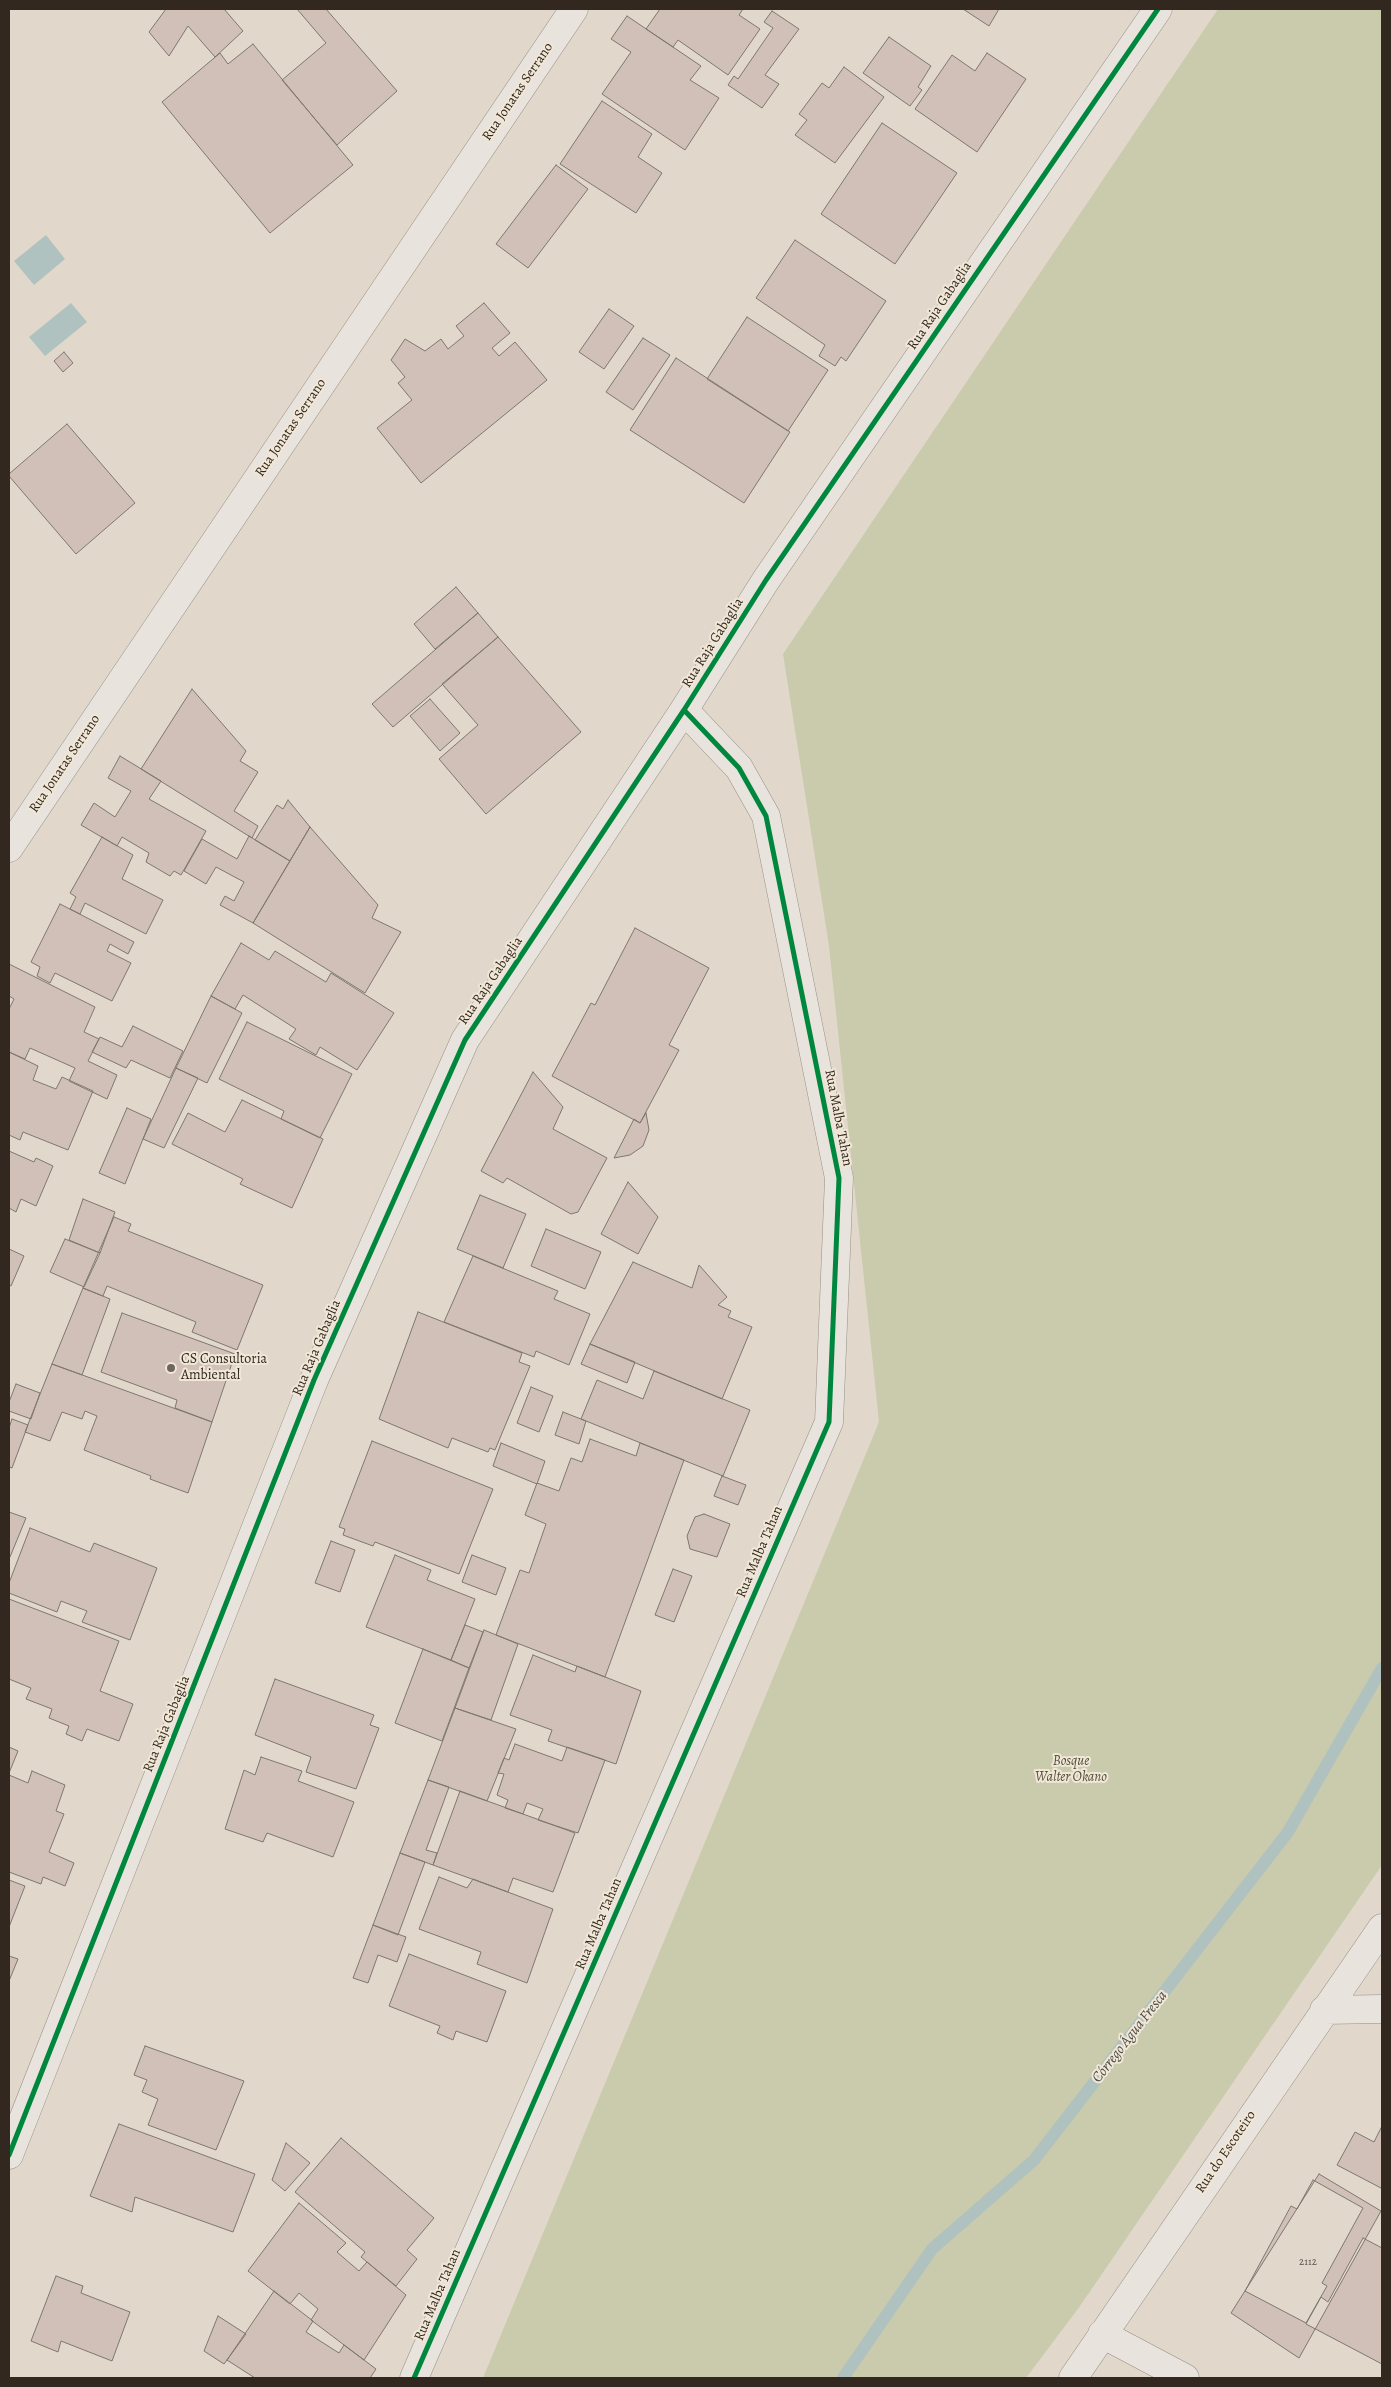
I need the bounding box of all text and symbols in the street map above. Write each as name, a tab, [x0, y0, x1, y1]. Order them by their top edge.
street label: Rua Jonatas Serrano	[479, 40, 557, 144]
street label: Rua Raja Gabaglia	[904, 259, 976, 353]
street label: Rua Jonatas Serrano	[252, 376, 330, 480]
street label: Rua Raja Gabaglia	[679, 595, 747, 691]
street label: Rua Jonatas Serrano	[26, 712, 104, 816]
street label: Rua Raja Gabaglia	[455, 934, 527, 1028]
street label: Rua Malba Tahan	[820, 1068, 856, 1168]
street label: Rua Raja Gabaglia	[289, 1297, 345, 1399]
place label: CS Consultoria Ambiental	[181, 1352, 267, 1384]
marker: CS Consultoria Ambiental	[165, 1362, 177, 1374]
street label: Rua Malba Tahan	[733, 1504, 787, 1600]
street label: Rua Raja Gabaglia	[140, 1673, 194, 1775]
park label: Bosque Walter Okano	[1035, 1754, 1107, 1786]
street label: Rua Malba Tahan	[572, 1876, 626, 1972]
water label: Córrego Água Fresca	[1089, 1987, 1171, 2087]
street label: Rua do Escoteiro	[1192, 2108, 1260, 2196]
street label: Rua Malba Tahan	[411, 2247, 465, 2343]
house number: 2112	[1299, 2255, 1317, 2269]

